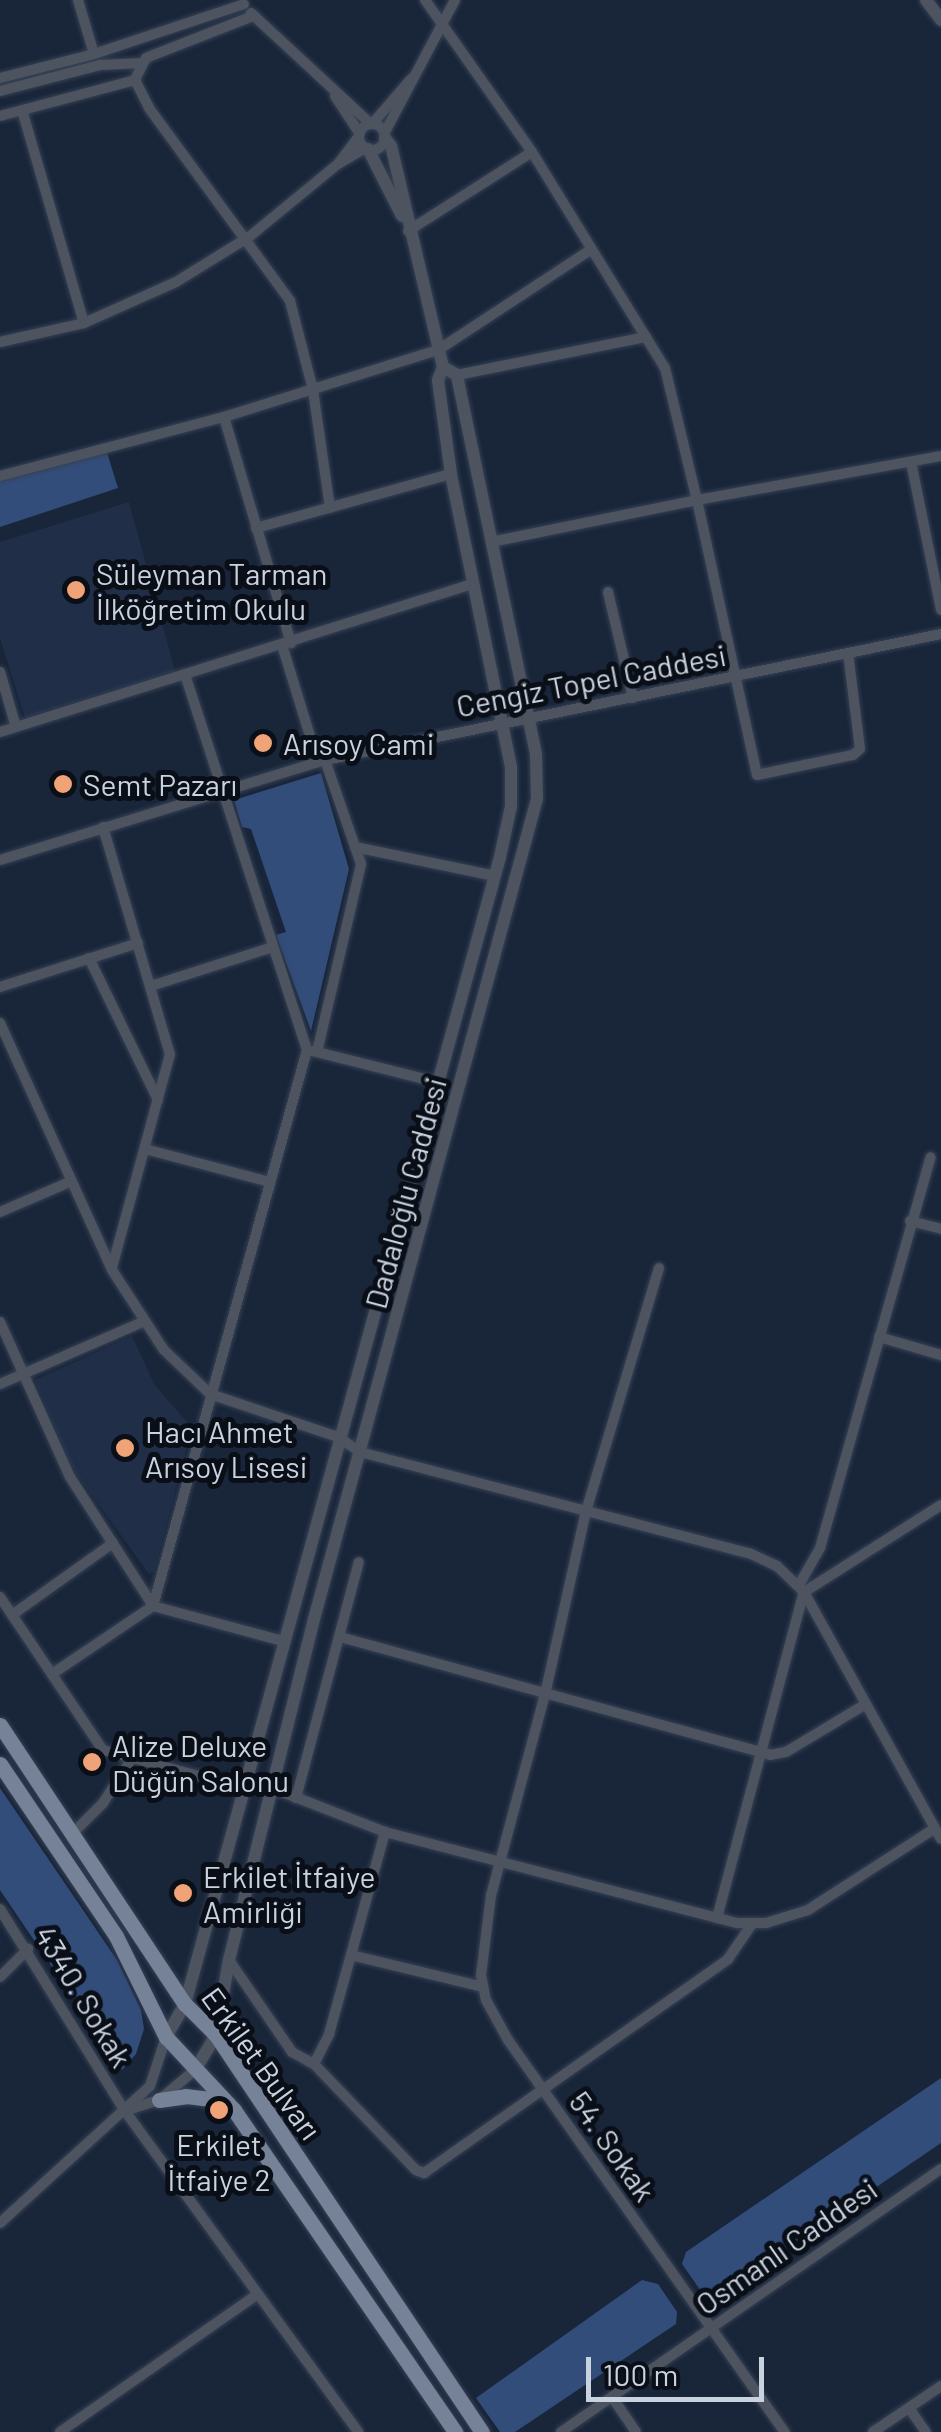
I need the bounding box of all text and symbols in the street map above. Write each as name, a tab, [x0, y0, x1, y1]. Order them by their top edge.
place label: Süleyman Tarman İlköğretim Okulu	[96, 555, 328, 626]
marker: Süleyman Tarman İlköğretim Okulu	[65, 579, 87, 601]
street label: Cengiz Topel Caddesi	[453, 636, 729, 724]
place label: Arısoy Cami	[283, 725, 434, 761]
marker: Arısoy Cami	[252, 732, 274, 754]
place label: Semt Pazarı	[83, 766, 237, 802]
marker: Semt Pazarı	[52, 773, 74, 795]
street label: Dadaloğlu Caddesi	[357, 1074, 453, 1312]
place label: Hacı Ahmet Arısoy Lisesi	[145, 1413, 307, 1484]
marker: Hacı Ahmet Arısoy Lisesi	[114, 1437, 136, 1459]
place label: Alize Deluxe Düğün Salonu	[112, 1727, 289, 1798]
marker: Alize Deluxe Düğün Salonu	[81, 1751, 103, 1773]
place label: Erkilet İtfaiye Amirliği	[203, 1858, 375, 1928]
marker: Erkilet İtfaiye Amirliği	[172, 1882, 194, 1904]
street label: 4340. Sokak	[28, 1919, 140, 2073]
street label: Erkilet Bulvarı	[195, 1980, 329, 2146]
street label: 54. Sokak	[562, 2084, 664, 2208]
marker: Erkilet İtfaiye 2	[208, 2099, 230, 2121]
place label: Erkilet İtfaiye 2	[167, 2126, 271, 2196]
street label: Osmanlı Caddesi	[689, 2170, 883, 2322]
scale bar	[591, 2337, 768, 2399]
text: 100 m	[603, 2356, 678, 2392]

